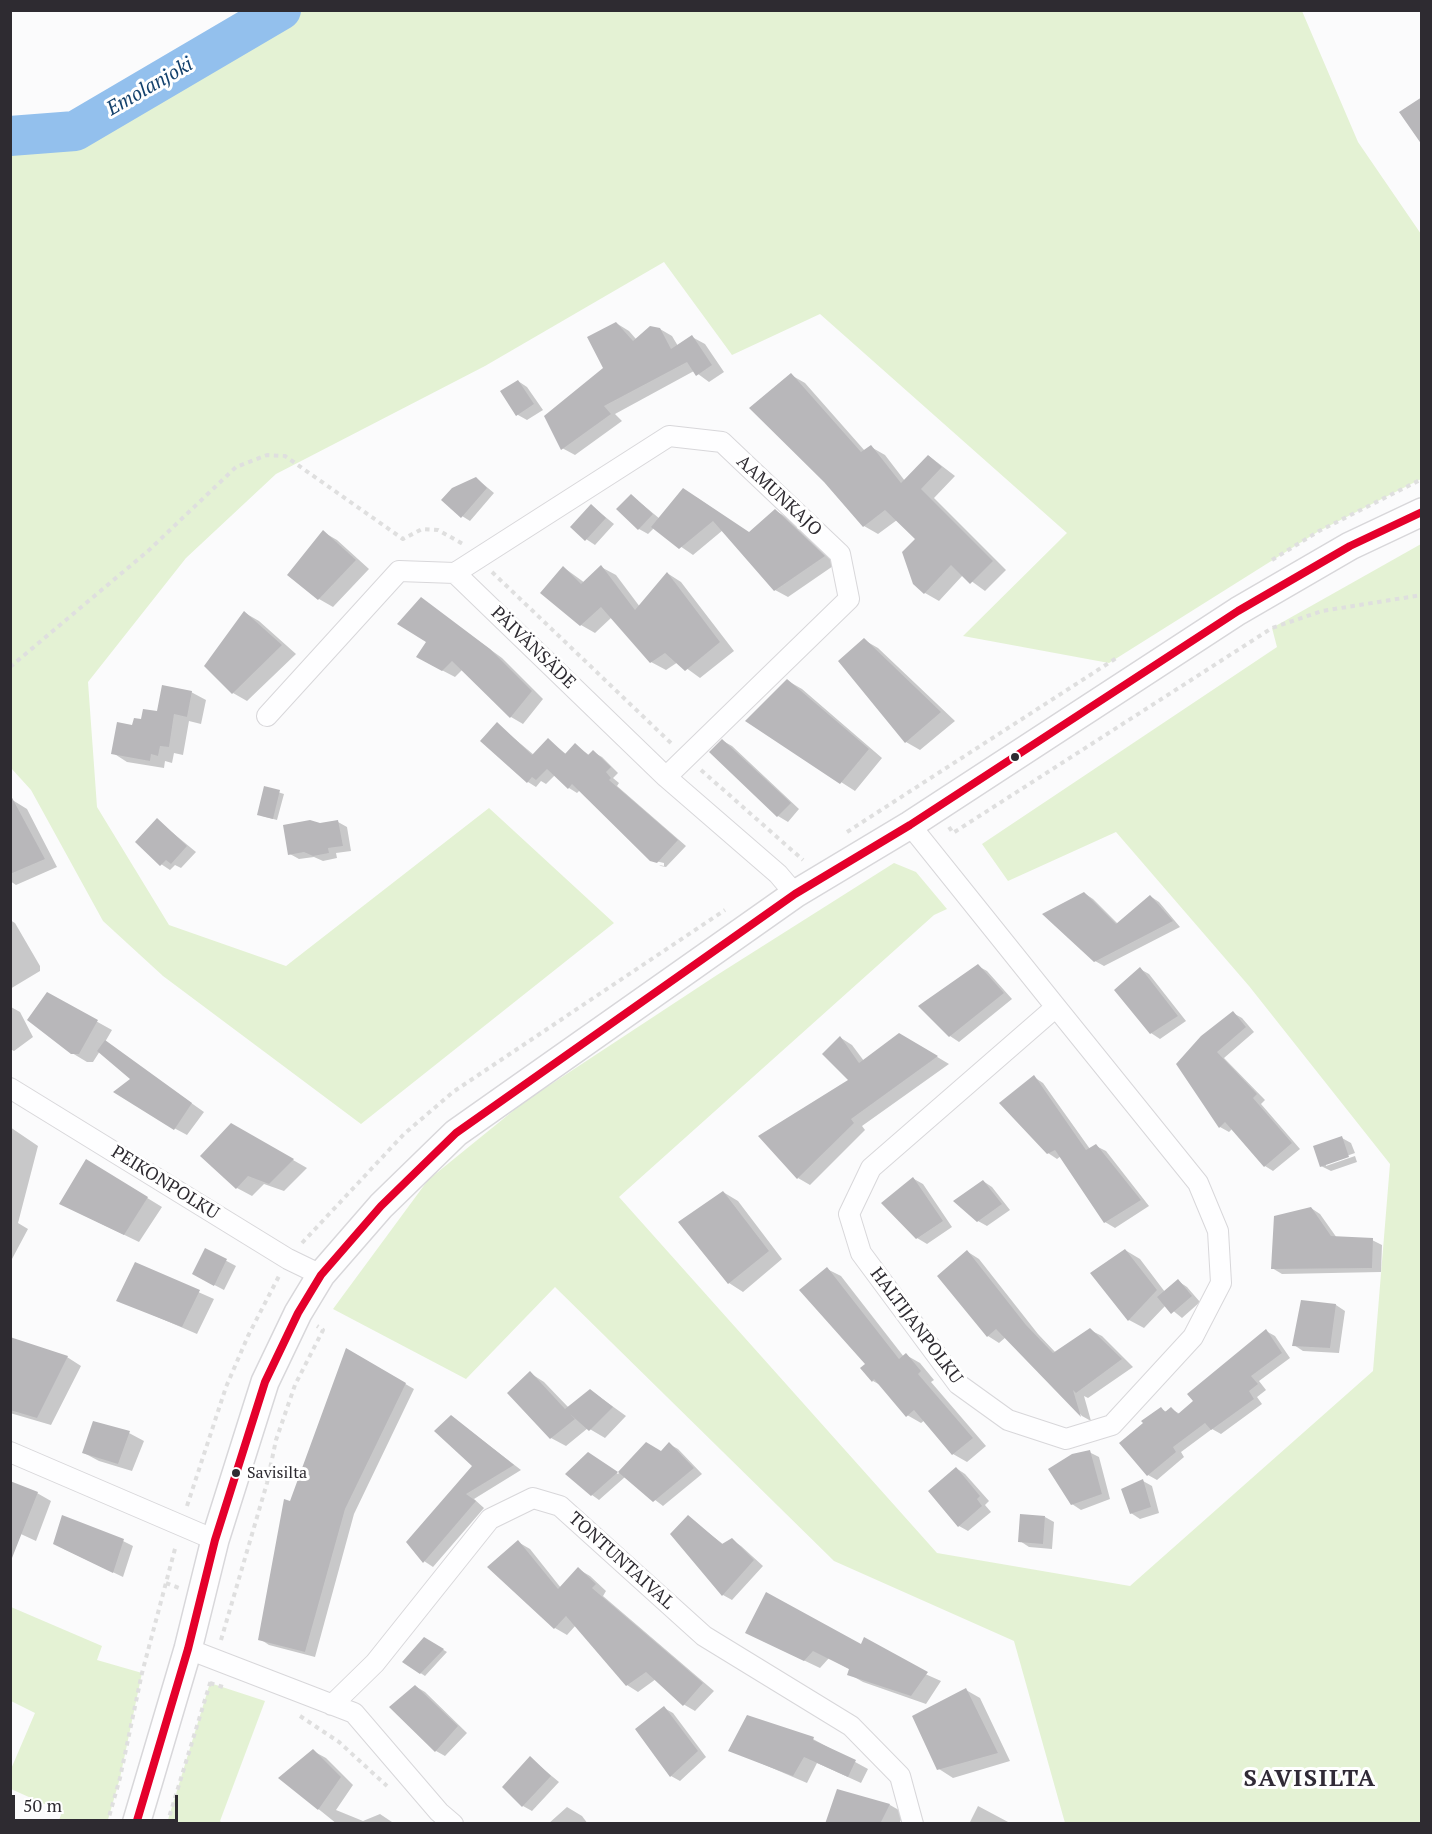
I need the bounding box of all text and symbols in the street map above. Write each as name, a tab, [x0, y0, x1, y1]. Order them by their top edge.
water label: Emolanjoki	[103, 53, 197, 121]
street label: AAMUNKAJO	[732, 451, 826, 541]
street label: PÄIVÄNSÄDE	[486, 602, 580, 694]
unlabelled marker	[1009, 751, 1021, 763]
street label: PEIKONPOLKU	[107, 1141, 223, 1225]
street label: HALTIJANPOLKU	[865, 1264, 967, 1388]
place label: Savisilta	[247, 1463, 307, 1483]
marker: Savisilta	[230, 1467, 242, 1479]
street label: TONTUNTAIVAL	[564, 1508, 678, 1614]
district label: SAVISILTA	[1243, 1765, 1377, 1793]
scale bar	[15, 1783, 182, 1821]
text: 50 m	[23, 1793, 62, 1817]

